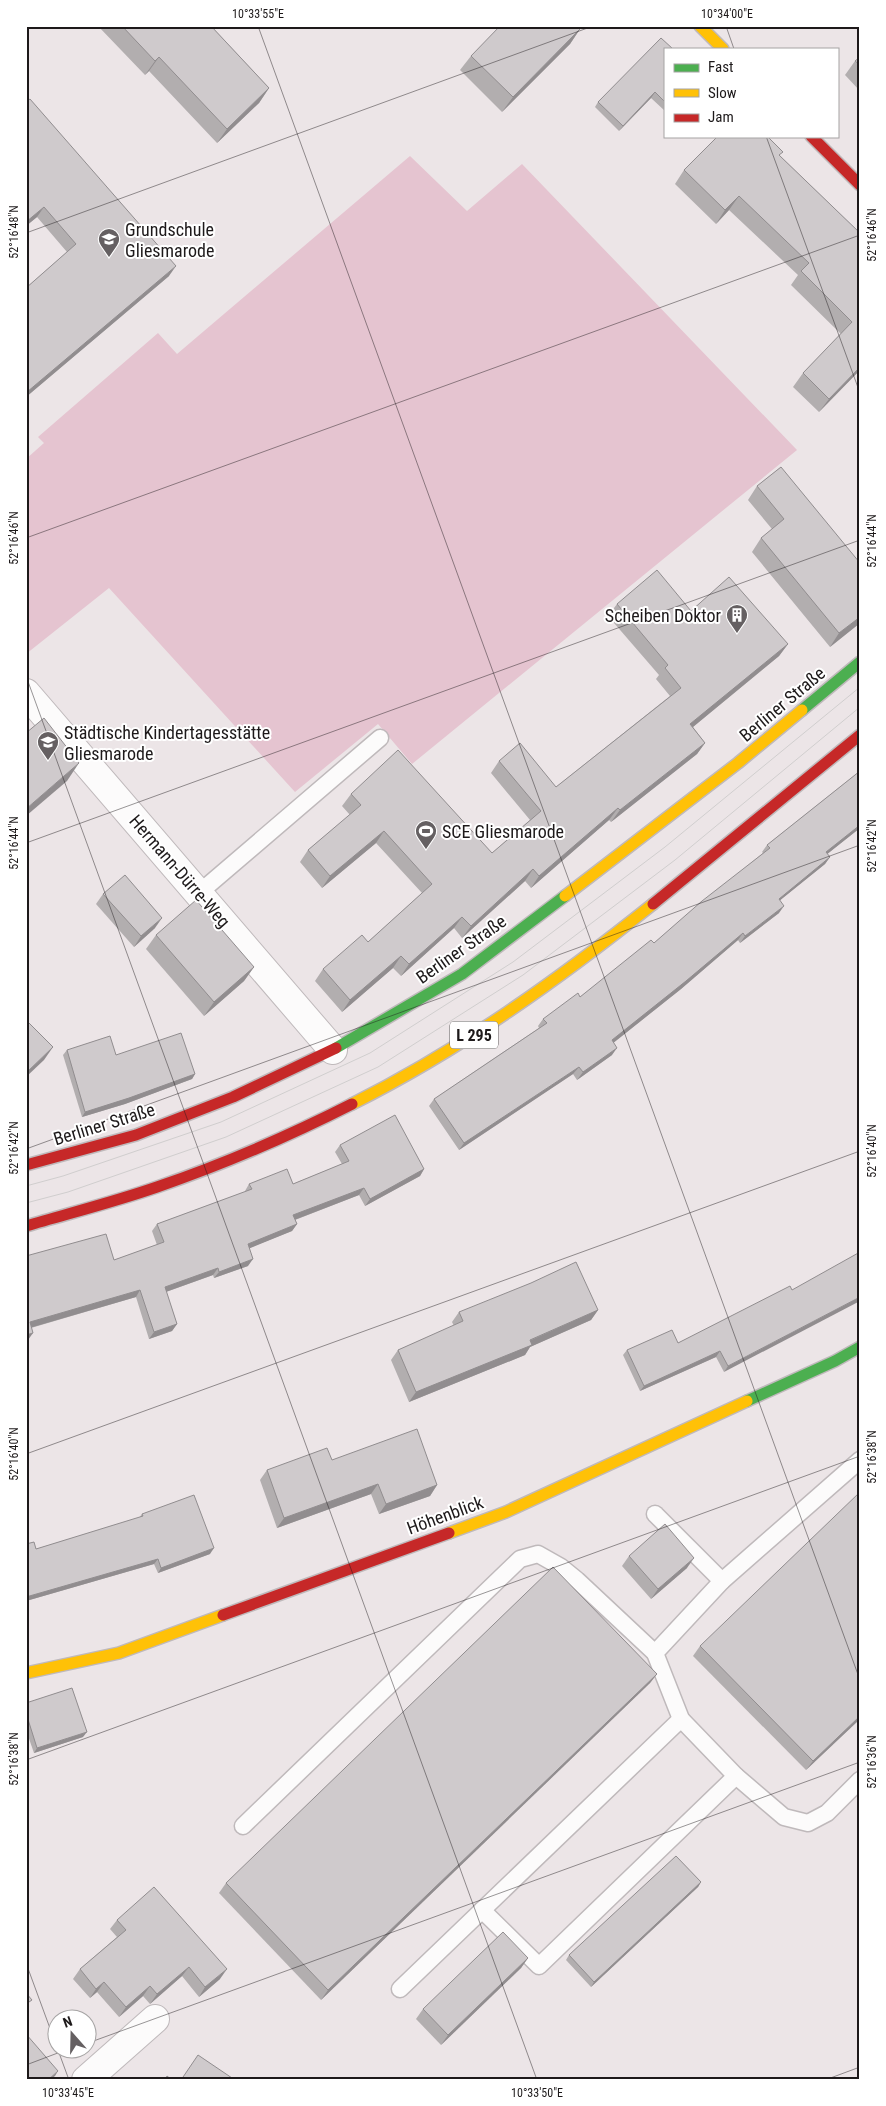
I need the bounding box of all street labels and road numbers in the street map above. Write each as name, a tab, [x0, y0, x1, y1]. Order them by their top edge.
street label: Berliner Straße	[735, 662, 829, 746]
street label: Hermann-Dürre-Weg	[125, 810, 235, 932]
street label: Berliner Straße	[412, 910, 510, 988]
road number: L 295	[450, 1022, 498, 1048]
street label: Berliner Straße	[51, 1099, 157, 1149]
street label: Höhenblick	[404, 1492, 486, 1538]

